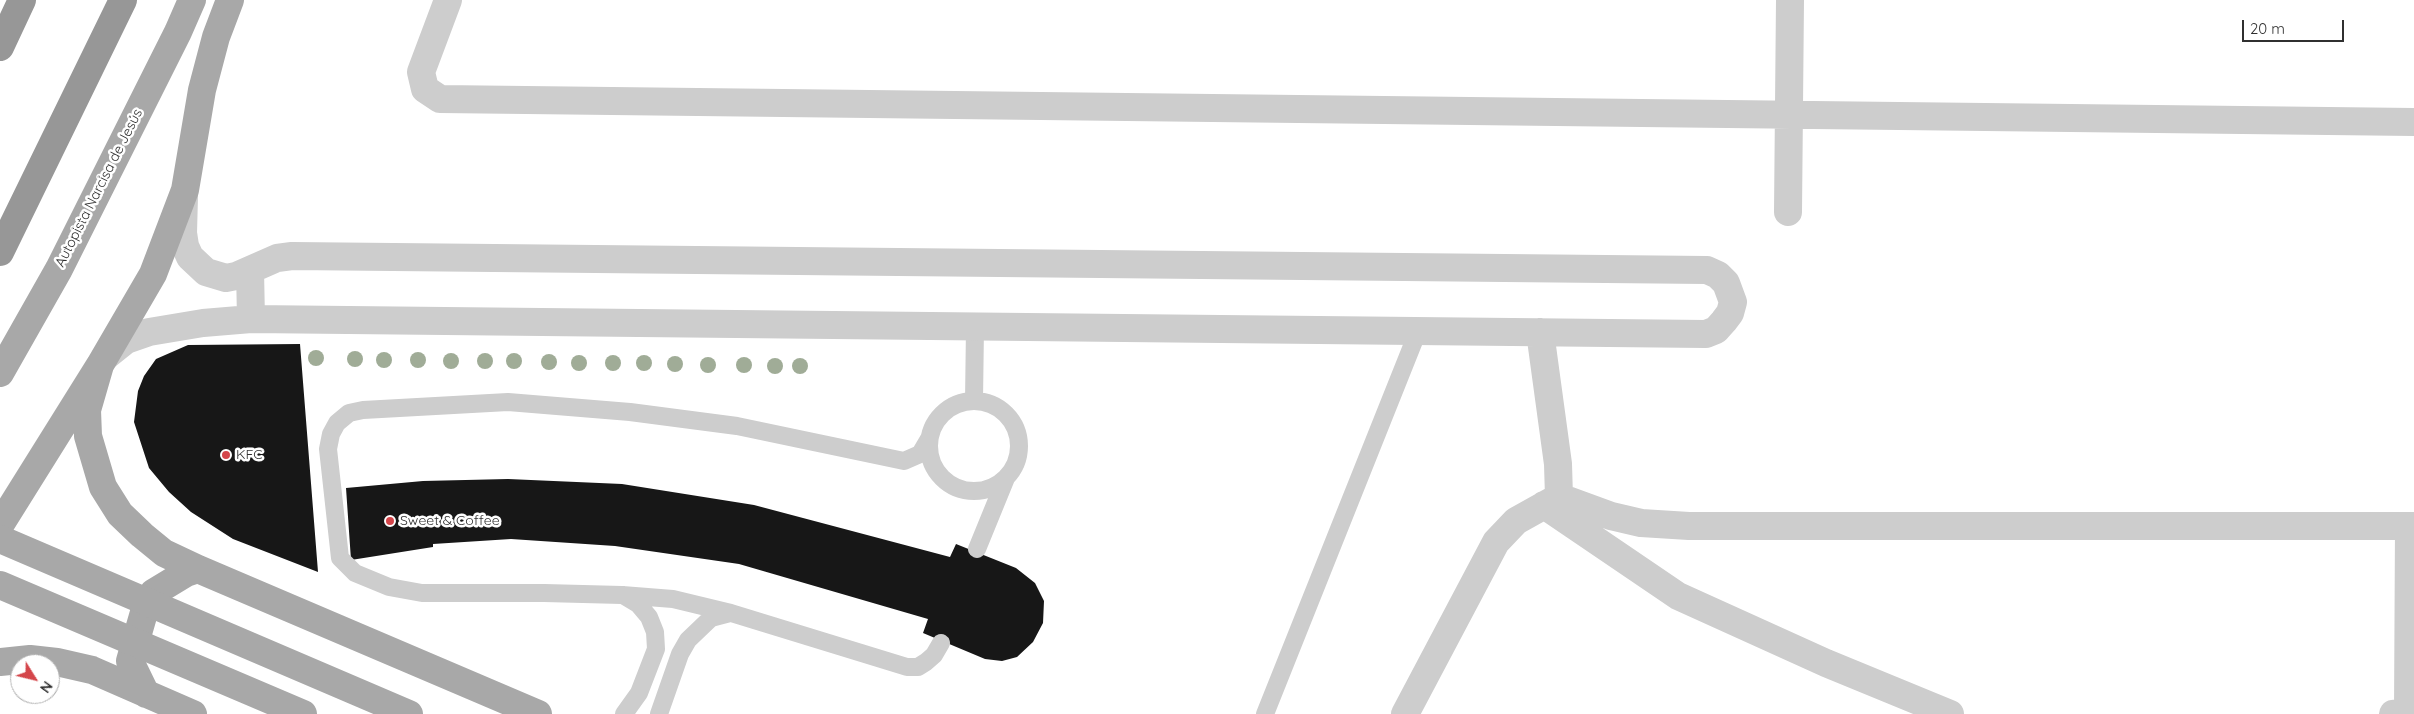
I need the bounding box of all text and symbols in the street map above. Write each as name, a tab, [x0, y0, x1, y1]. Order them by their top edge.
scale bar	[2244, 10, 2346, 42]
text: 20 m	[2250, 19, 2285, 38]
street label: Autopista Narcisa de Jesús	[52, 106, 146, 270]
place label: KFC	[236, 447, 262, 463]
marker: KFC	[220, 449, 232, 461]
place label: Sweet & Coffee	[400, 513, 500, 529]
marker: Sweet & Coffee	[384, 515, 396, 527]
north arrow	[10, 654, 60, 704]
text: N	[36, 678, 57, 697]

